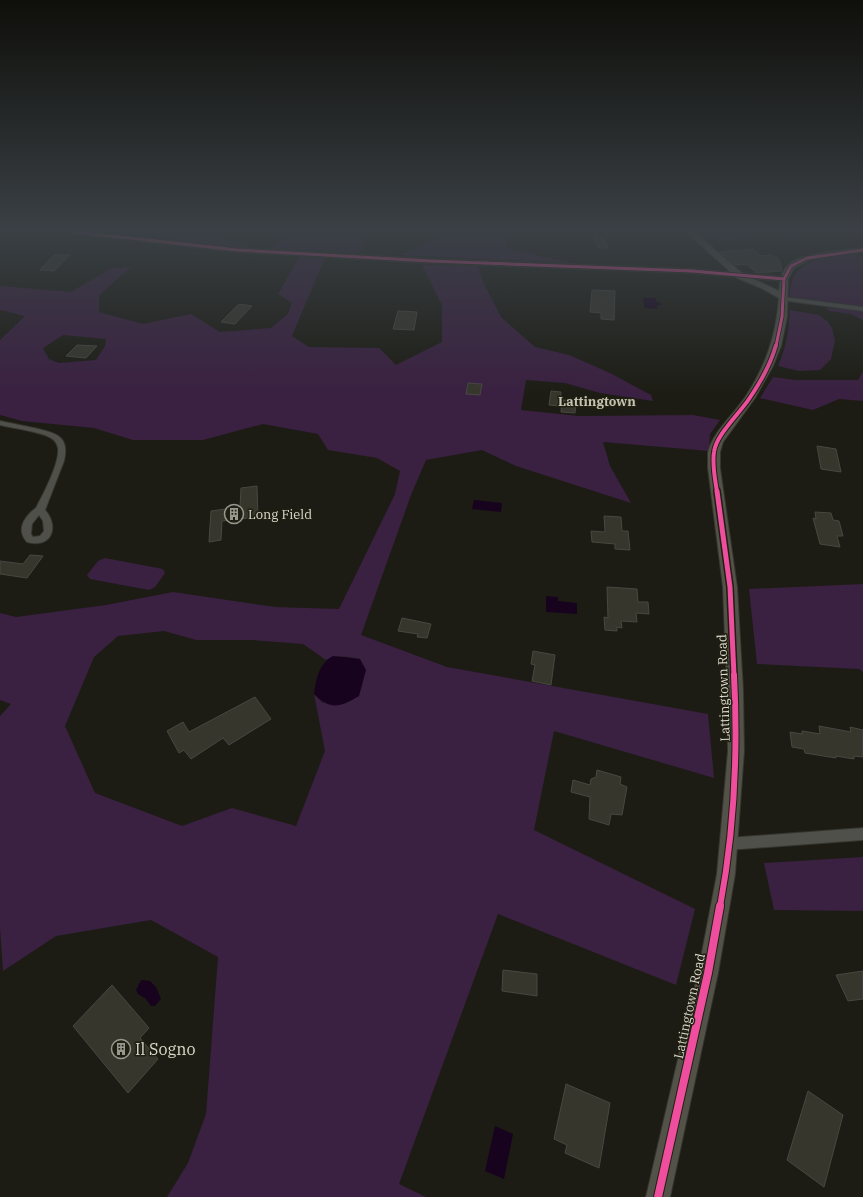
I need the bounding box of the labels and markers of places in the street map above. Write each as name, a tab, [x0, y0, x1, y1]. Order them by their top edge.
building icon: Long Field	[223, 503, 245, 525]
place label: Long Field	[248, 506, 312, 523]
building icon: Il Sogno	[110, 1038, 132, 1060]
place label: Il Sogno	[135, 1039, 195, 1059]

